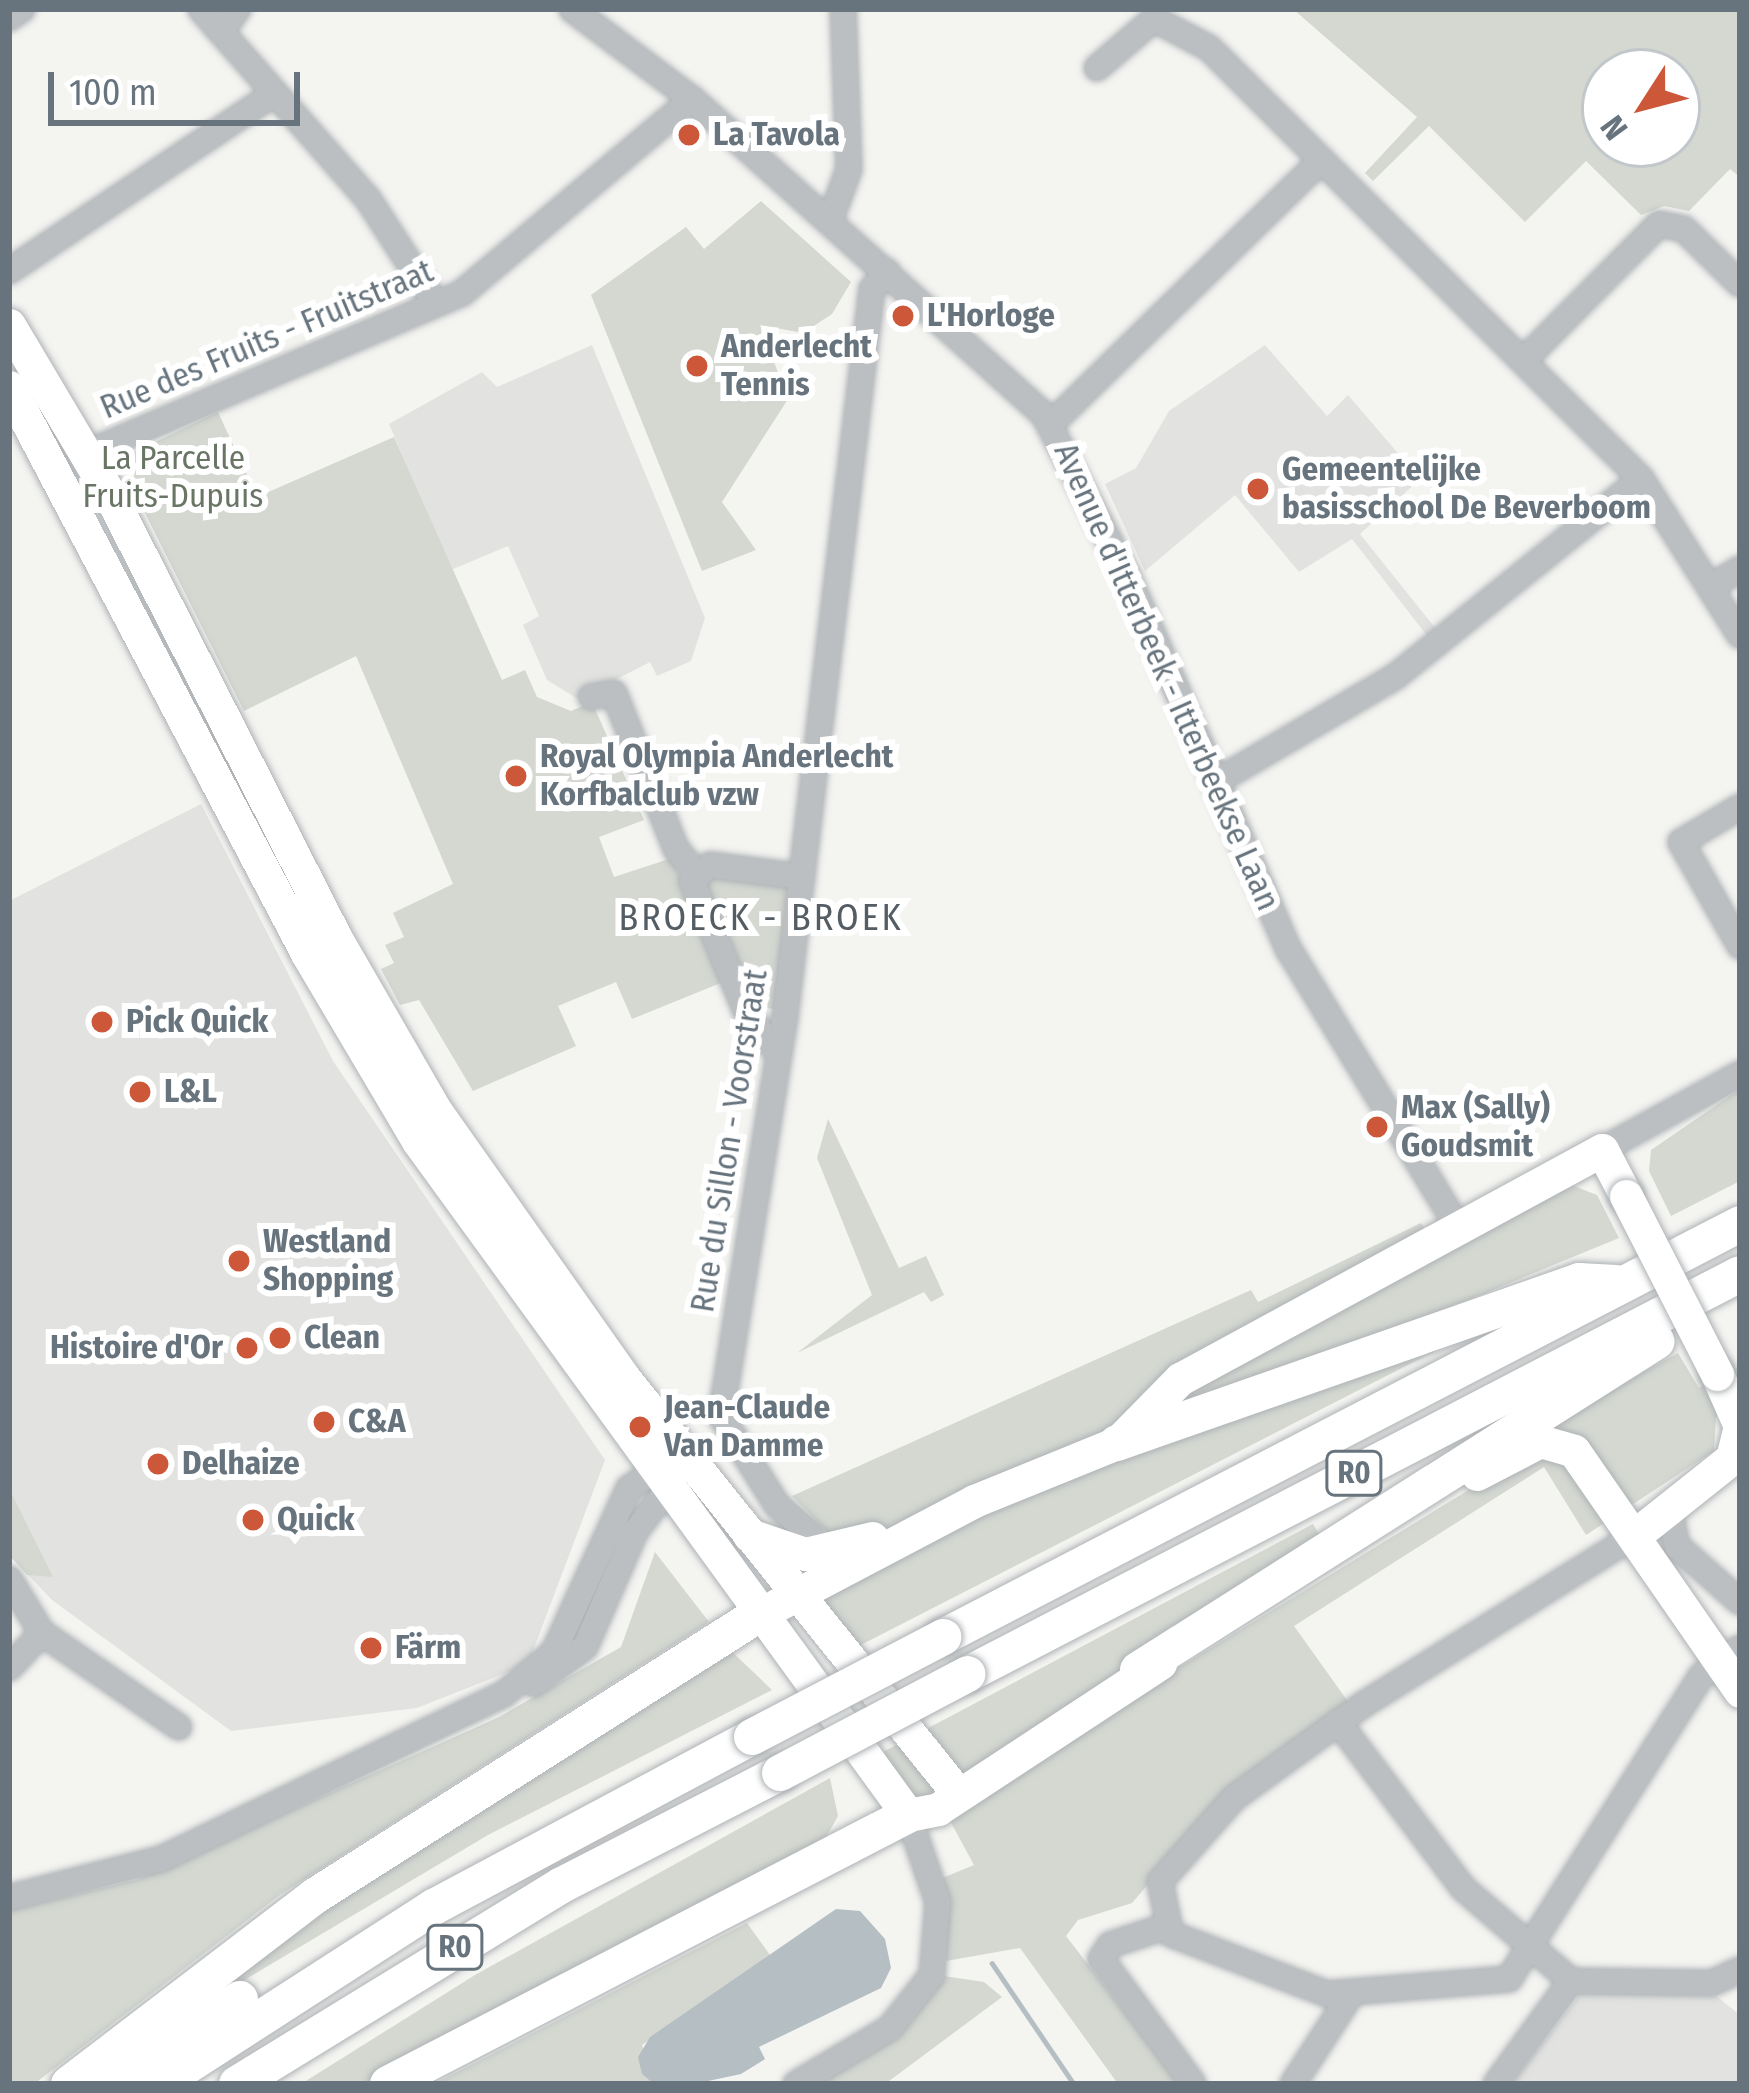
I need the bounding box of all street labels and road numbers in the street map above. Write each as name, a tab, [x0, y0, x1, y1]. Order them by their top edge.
street label: Rue des Fruits - Fruitstraat	[95, 252, 439, 428]
street label: Avenue d'Itterbeek - Itterbeekse Laan	[1045, 437, 1287, 917]
street label: Rue du Sillon - Voorstraat	[683, 967, 777, 1315]
road number: R0	[1324, 1449, 1384, 1497]
road number: R0	[425, 1923, 485, 1971]

